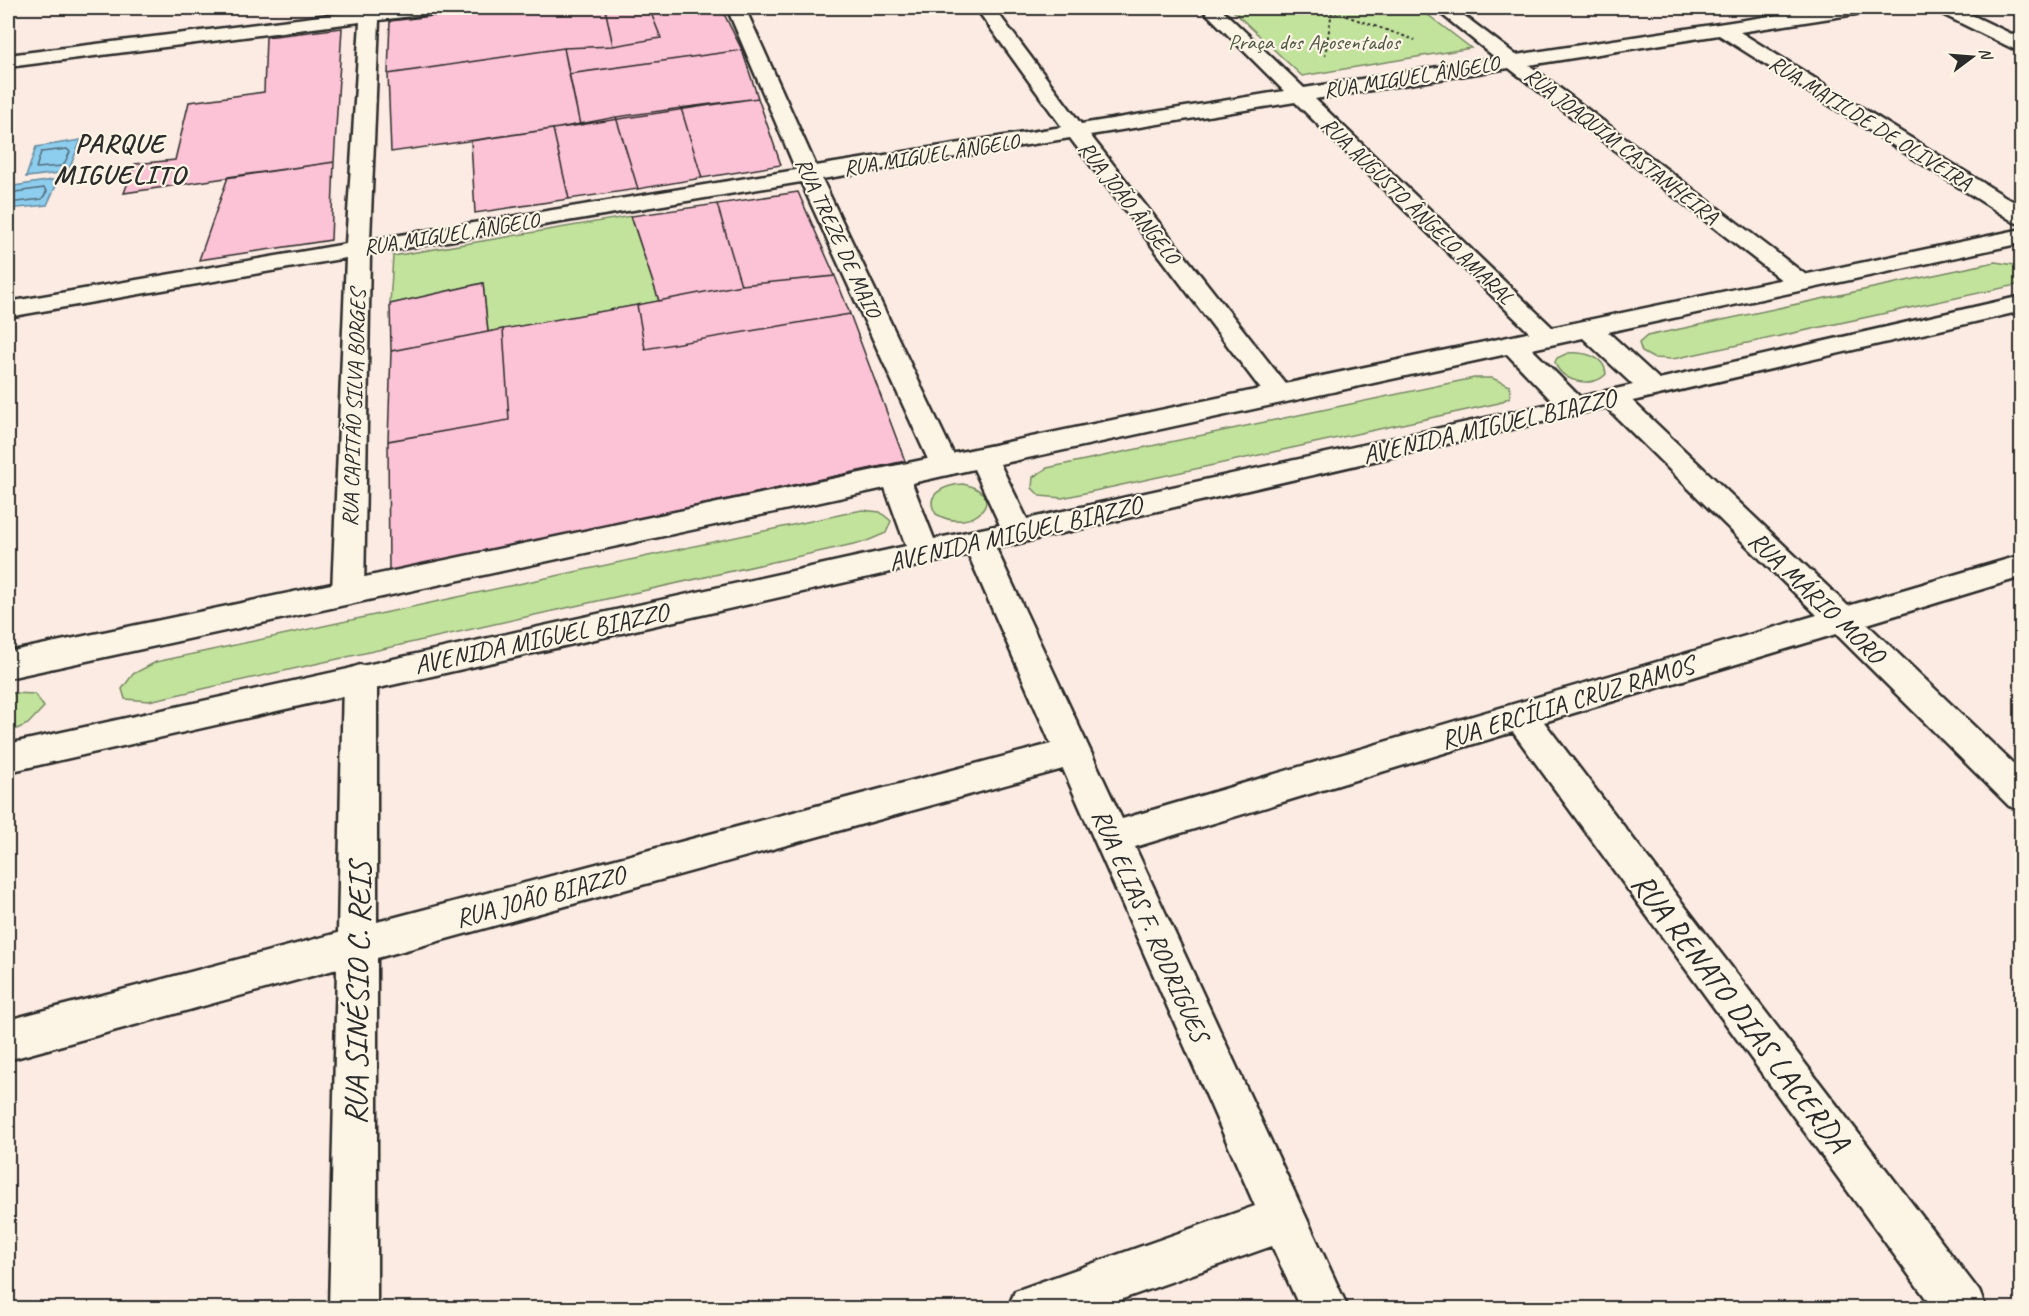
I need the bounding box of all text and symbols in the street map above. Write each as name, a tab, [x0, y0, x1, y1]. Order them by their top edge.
north arrow	[1942, 27, 2002, 87]
park label: Praça dos Aposentados	[1228, 28, 1401, 56]
text: N	[1974, 46, 1997, 64]
street label: RUA MIGUEL ÂNGELO	[1322, 49, 1503, 105]
street label: RUA MATILDE DE OLIVEIRA	[1764, 49, 1978, 197]
street label: RUA JOAQUIM CASTANHEIRA	[1519, 61, 1725, 231]
street label: RUA AUGUSTO ÂNGELO AMARAL	[1315, 111, 1520, 311]
district label: PARQUE MIGUELITO	[54, 126, 188, 191]
street label: RUA MIGUEL ÂNGELO	[842, 127, 1023, 183]
street label: RUA JOÃO ÂNGELO	[1072, 135, 1187, 272]
street label: RUA TREZE DE MAIO	[789, 153, 888, 324]
street label: RUA MIGUEL ÂNGELO	[362, 206, 543, 262]
street label: RUA CAPITÃO SILVA BORGES	[336, 285, 372, 527]
street label: AVENIDA MIGUEL BIAZZO	[1359, 381, 1622, 472]
street label: AVENIDA MIGUEL BIAZZO	[885, 488, 1148, 579]
street label: RUA MÁRIO MORO	[1742, 524, 1894, 673]
street label: AVENIDA MIGUEL BIAZZO	[411, 595, 674, 682]
street label: RUA ERCÍLIA CRUZ RAMOS	[1437, 647, 1703, 757]
street label: RUA ELIAS F. RODRIGUES	[1084, 804, 1218, 1050]
street label: RUA SINÉSIO C. REIS	[335, 857, 380, 1125]
street label: RUA JOÃO BIAZZO	[452, 857, 631, 935]
street label: RUA RENATO DIAS LACERDA	[1622, 865, 1860, 1162]

